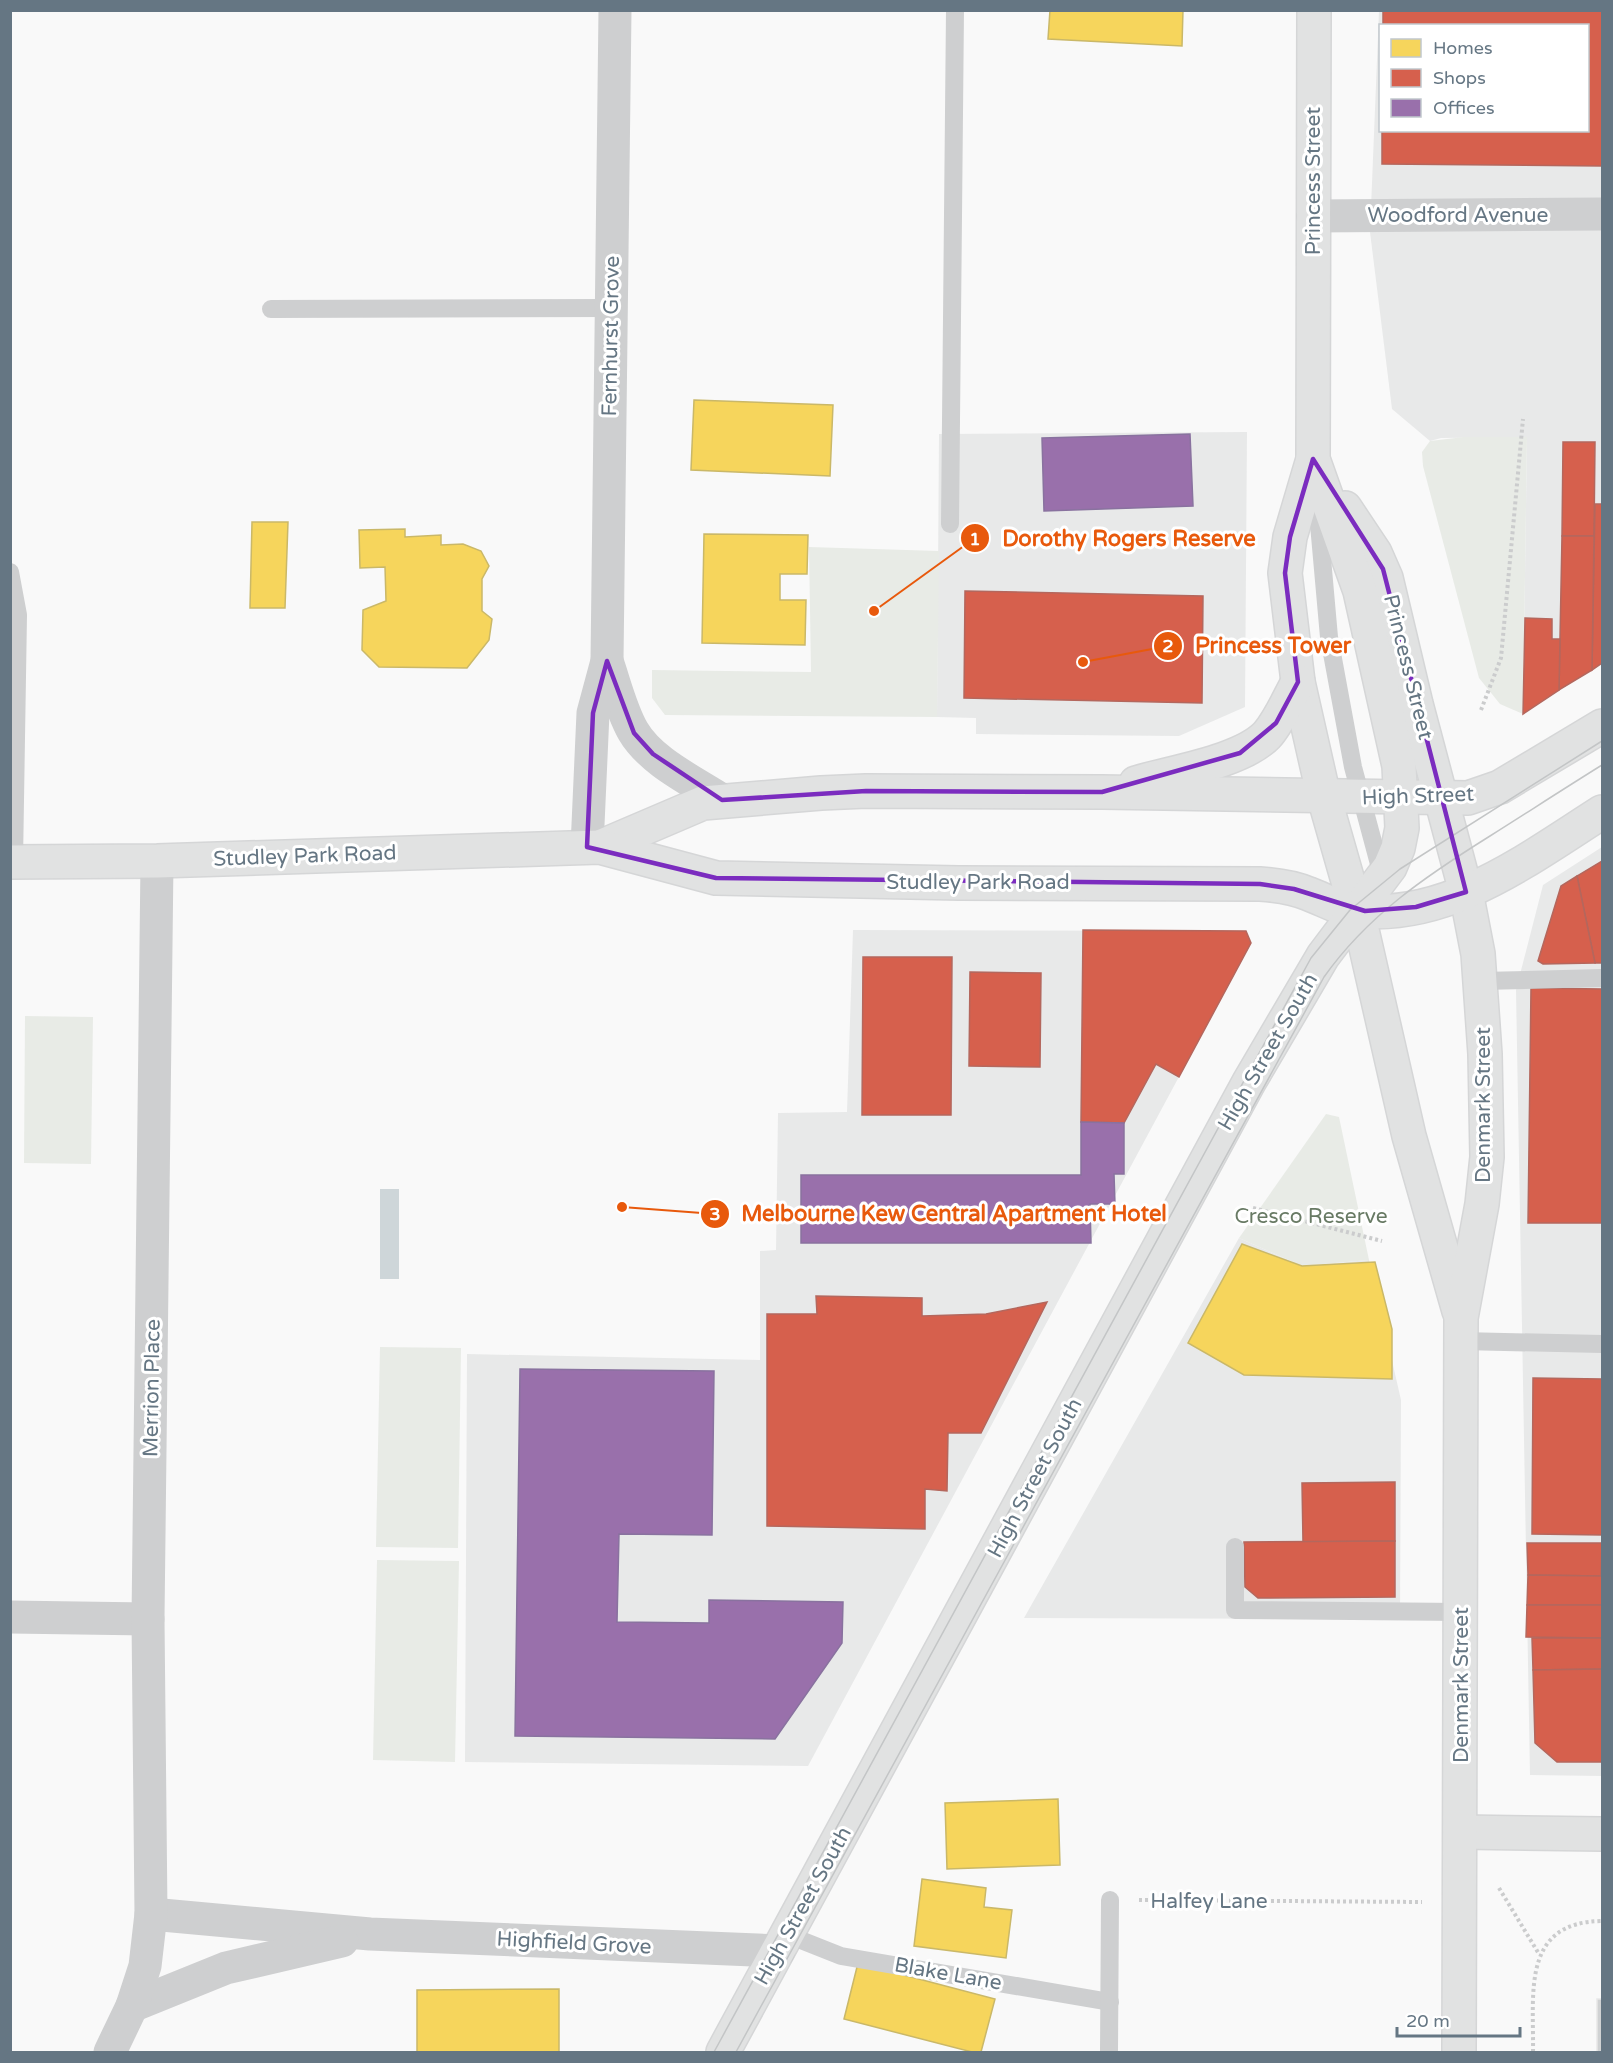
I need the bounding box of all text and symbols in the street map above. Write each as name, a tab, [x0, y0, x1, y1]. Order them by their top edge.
legend	[1379, 24, 1589, 132]
text: Homes	[1433, 37, 1493, 59]
text: Shops	[1433, 67, 1486, 89]
text: Offices	[1433, 97, 1495, 119]
street label: Princess Street	[1301, 107, 1326, 255]
street label: Woodford Avenue	[1368, 203, 1549, 228]
street label: Fernhurst Grove	[597, 255, 625, 417]
callout: Dorothy Rogers Reserve	[960, 518, 1267, 558]
text: Dorothy Rogers Reserve	[1002, 526, 1256, 552]
text: 1	[969, 528, 981, 550]
street label: Princess Street	[1378, 592, 1438, 742]
callout: Princess Tower	[1153, 626, 1363, 666]
text: Princess Tower	[1195, 633, 1352, 659]
text: 2	[1162, 635, 1174, 657]
street label: High Street	[1361, 782, 1475, 810]
street label: Studley Park Road	[213, 840, 397, 872]
street label: Studley Park Road	[886, 870, 1070, 895]
street label: High Street South	[1213, 969, 1323, 1135]
street label: Denmark Street	[1471, 1027, 1496, 1183]
callout: Melbourne Kew Central Apartment Hotel	[700, 1194, 1179, 1234]
text: Melbourne Kew Central Apartment Hotel	[741, 1201, 1167, 1227]
text: 3	[709, 1203, 721, 1225]
park label: Cresco Reserve	[1234, 1204, 1388, 1229]
street label: Merrion Place	[138, 1319, 166, 1457]
street label: High Street South	[982, 1394, 1088, 1562]
street label: Denmark Street	[1449, 1607, 1474, 1763]
street label: High Street South	[749, 1822, 857, 1990]
street label: Halfey Lane	[1150, 1889, 1268, 1914]
street label: Highfield Grove	[496, 1926, 652, 1960]
street label: Blake Lane	[892, 1952, 1004, 1996]
scale bar	[1397, 2000, 1520, 2038]
text: 20 m	[1406, 2010, 1450, 2032]

